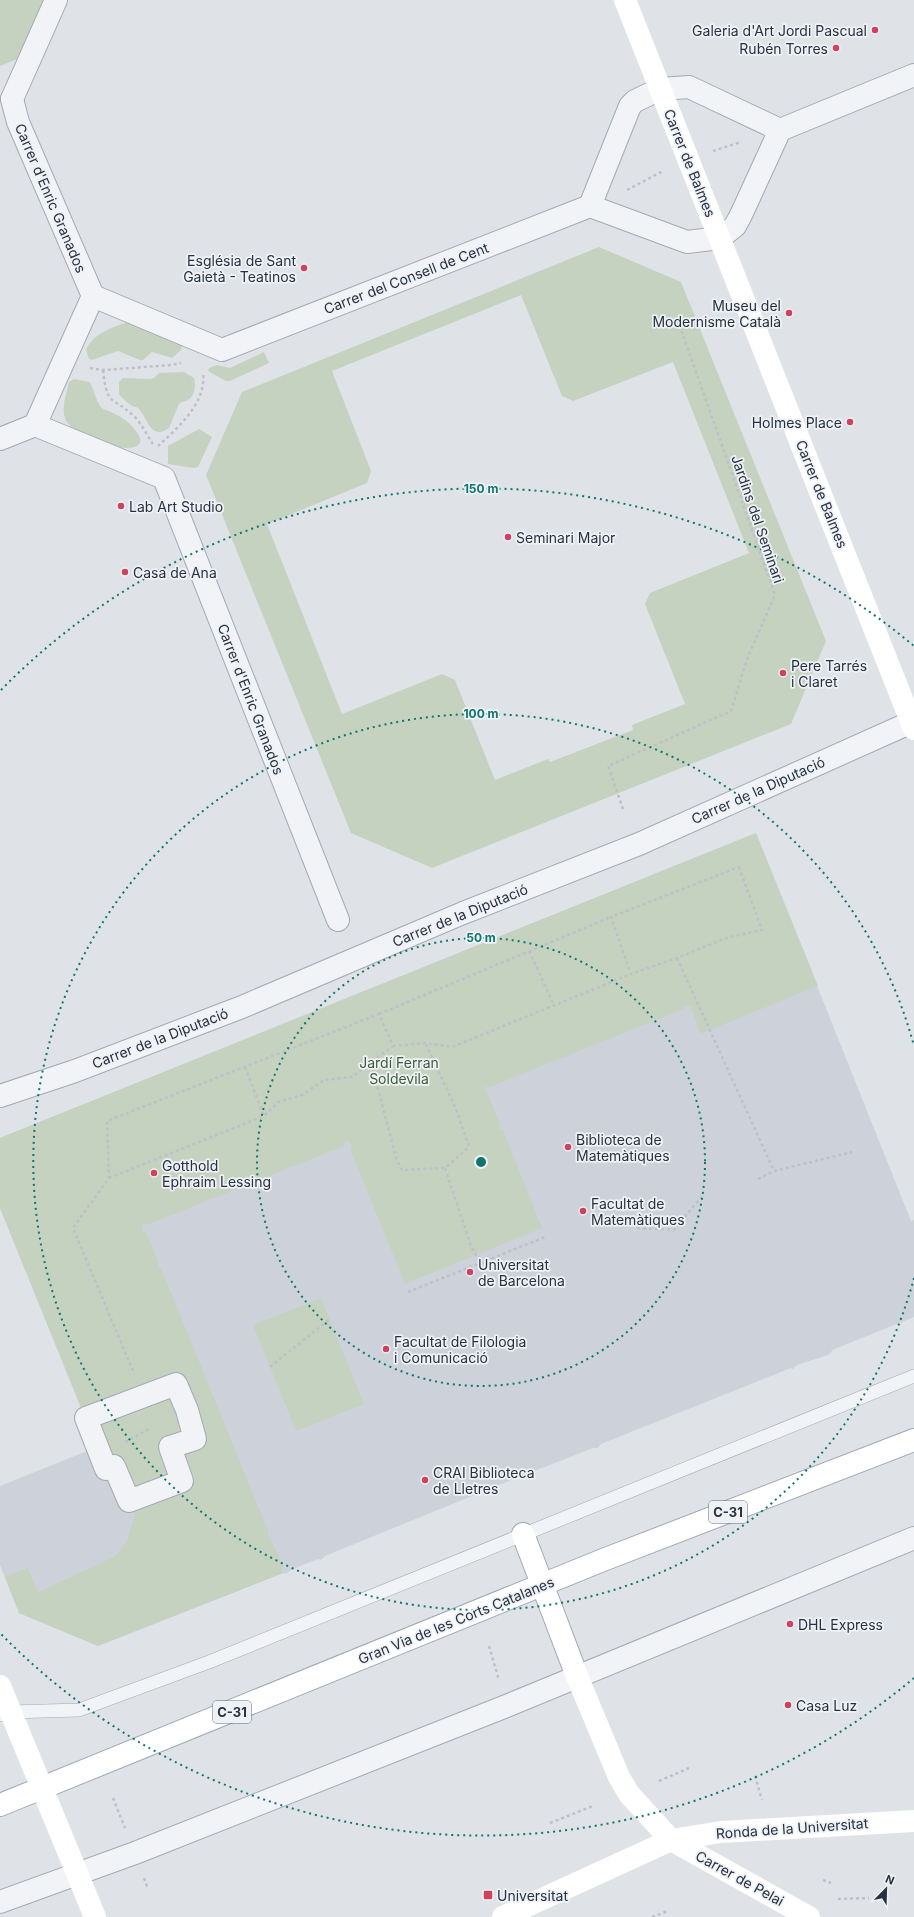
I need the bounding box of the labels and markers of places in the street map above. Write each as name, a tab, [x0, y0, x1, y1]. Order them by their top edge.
place label: Galeria d'Art Jordi Pascual	[692, 22, 867, 39]
marker: Galeria d'Art Jordi Pascual	[870, 25, 880, 35]
place label: Rubén Torres	[739, 40, 828, 57]
marker: Rubén Torres	[831, 43, 841, 53]
place label: Església de Sant Gaietà - Teatinos	[183, 252, 296, 285]
marker: Església de Sant Gaietà - Teatinos	[299, 263, 309, 273]
place label: Museu del Modernisme Català	[652, 297, 781, 330]
marker: Museu del Modernisme Català	[784, 308, 794, 318]
place label: Holmes Place	[752, 414, 842, 431]
marker: Holmes Place	[845, 417, 855, 427]
place label: Lab Art Studio	[129, 498, 223, 515]
marker: Lab Art Studio	[116, 501, 126, 511]
place label: Seminari Major	[516, 529, 615, 546]
marker: Seminari Major	[503, 532, 513, 542]
place label: Casa de Ana	[133, 564, 217, 581]
marker: Casa de Ana	[120, 567, 130, 577]
place label: Pere Tarrés i Claret	[791, 657, 867, 690]
marker: Pere Tarrés i Claret	[778, 668, 788, 678]
place label: Biblioteca de Matemàtiques	[576, 1131, 670, 1164]
marker: Biblioteca de Matemàtiques	[563, 1142, 573, 1152]
centre of rings	[474, 1155, 488, 1169]
place label: Gotthold Ephraim Lessing	[162, 1157, 271, 1190]
marker: Gotthold Ephraim Lessing	[149, 1168, 159, 1178]
place label: Facultat de Matemàtiques	[591, 1195, 685, 1228]
marker: Facultat de Matemàtiques	[578, 1206, 588, 1216]
place label: Universitat de Barcelona	[478, 1256, 565, 1289]
marker: Universitat de Barcelona	[465, 1267, 475, 1277]
place label: Facultat de Filologia i Comunicació	[394, 1333, 526, 1366]
marker: Facultat de Filologia i Comunicació	[381, 1344, 391, 1354]
place label: CRAI Biblioteca de Lletres	[433, 1464, 535, 1497]
marker: CRAI Biblioteca de Lletres	[420, 1475, 430, 1485]
place label: DHL Express	[798, 1616, 883, 1633]
marker: DHL Express	[785, 1619, 795, 1629]
place label: Casa Luz	[796, 1697, 857, 1714]
marker: Casa Luz	[783, 1700, 793, 1710]
place label: Universitat	[497, 1887, 568, 1904]
marker: Universitat	[482, 1889, 494, 1901]

